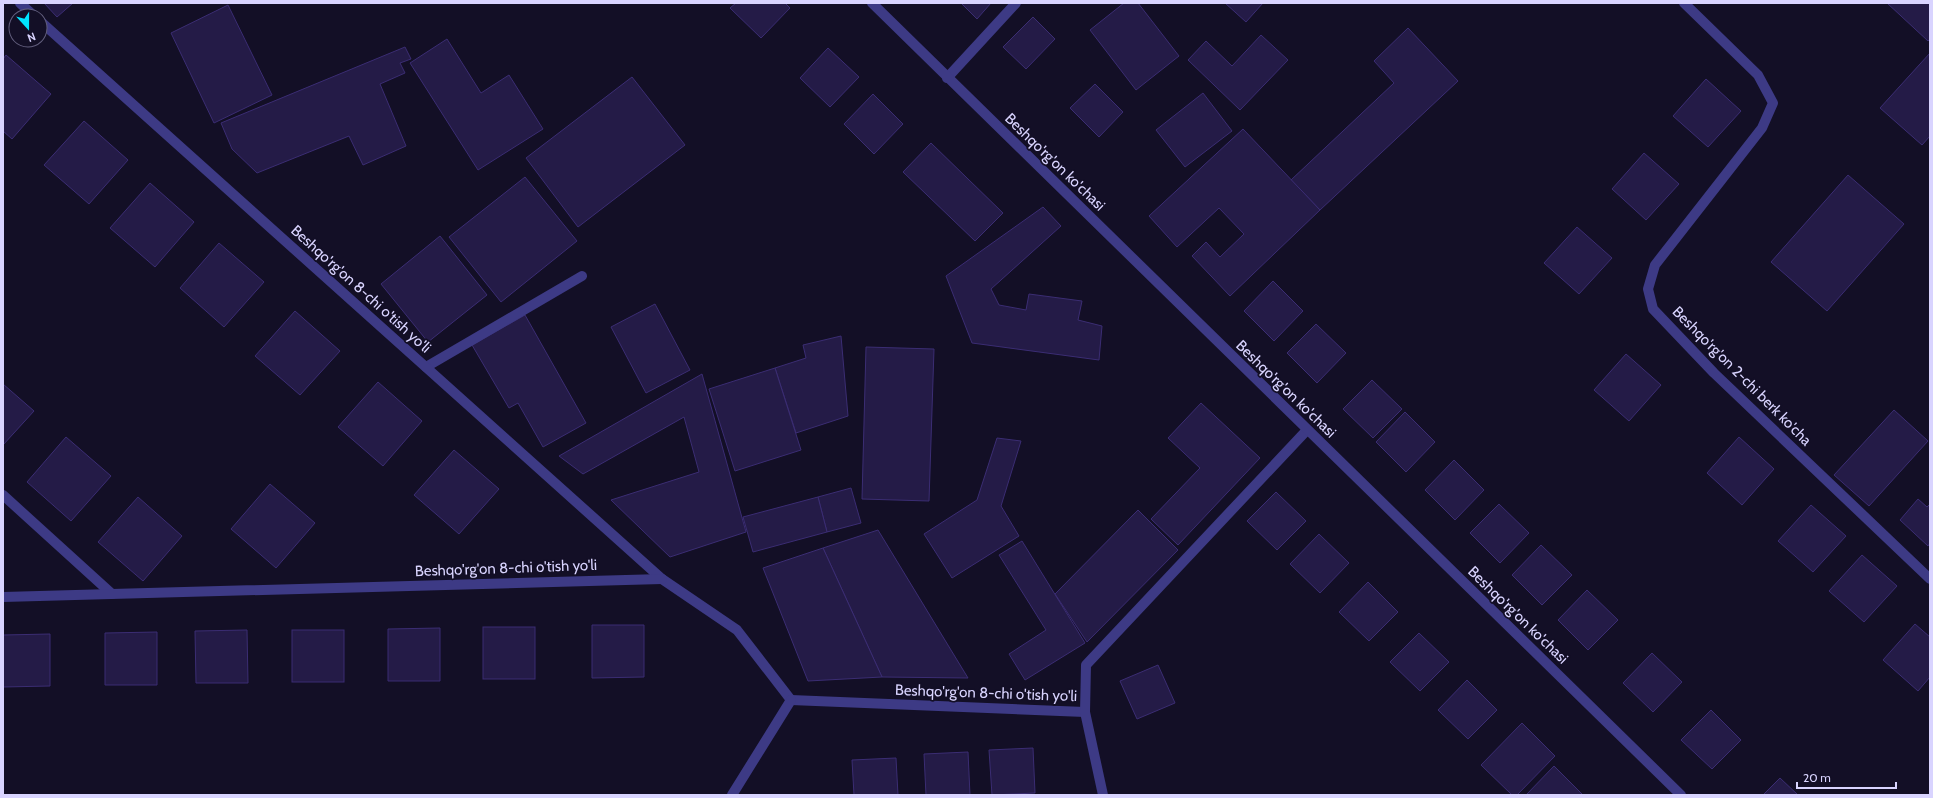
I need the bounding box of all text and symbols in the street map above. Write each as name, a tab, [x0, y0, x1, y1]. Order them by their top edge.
north arrow	[8, 8, 48, 48]
text: N	[25, 29, 38, 45]
street label: Beshqo'rg'on ko'chasi	[1001, 110, 1109, 214]
street label: Beshqo'rg'on 8-chi o'tish yo'li	[287, 221, 435, 357]
street label: Beshqo'rg'on 2-chi berk ko'cha	[1669, 303, 1816, 450]
street label: Beshqo'rg'on ko'chasi	[1232, 337, 1340, 441]
street label: Beshqo'rg'on 8-chi o'tish yo'li	[415, 556, 597, 580]
street label: Beshqo'rg'on ko'chasi	[1464, 563, 1572, 667]
street label: Beshqo'rg'on 8-chi o'tish yo'li	[895, 681, 1077, 705]
scale bar	[1797, 764, 1896, 790]
text: 20 m	[1803, 770, 1831, 785]

